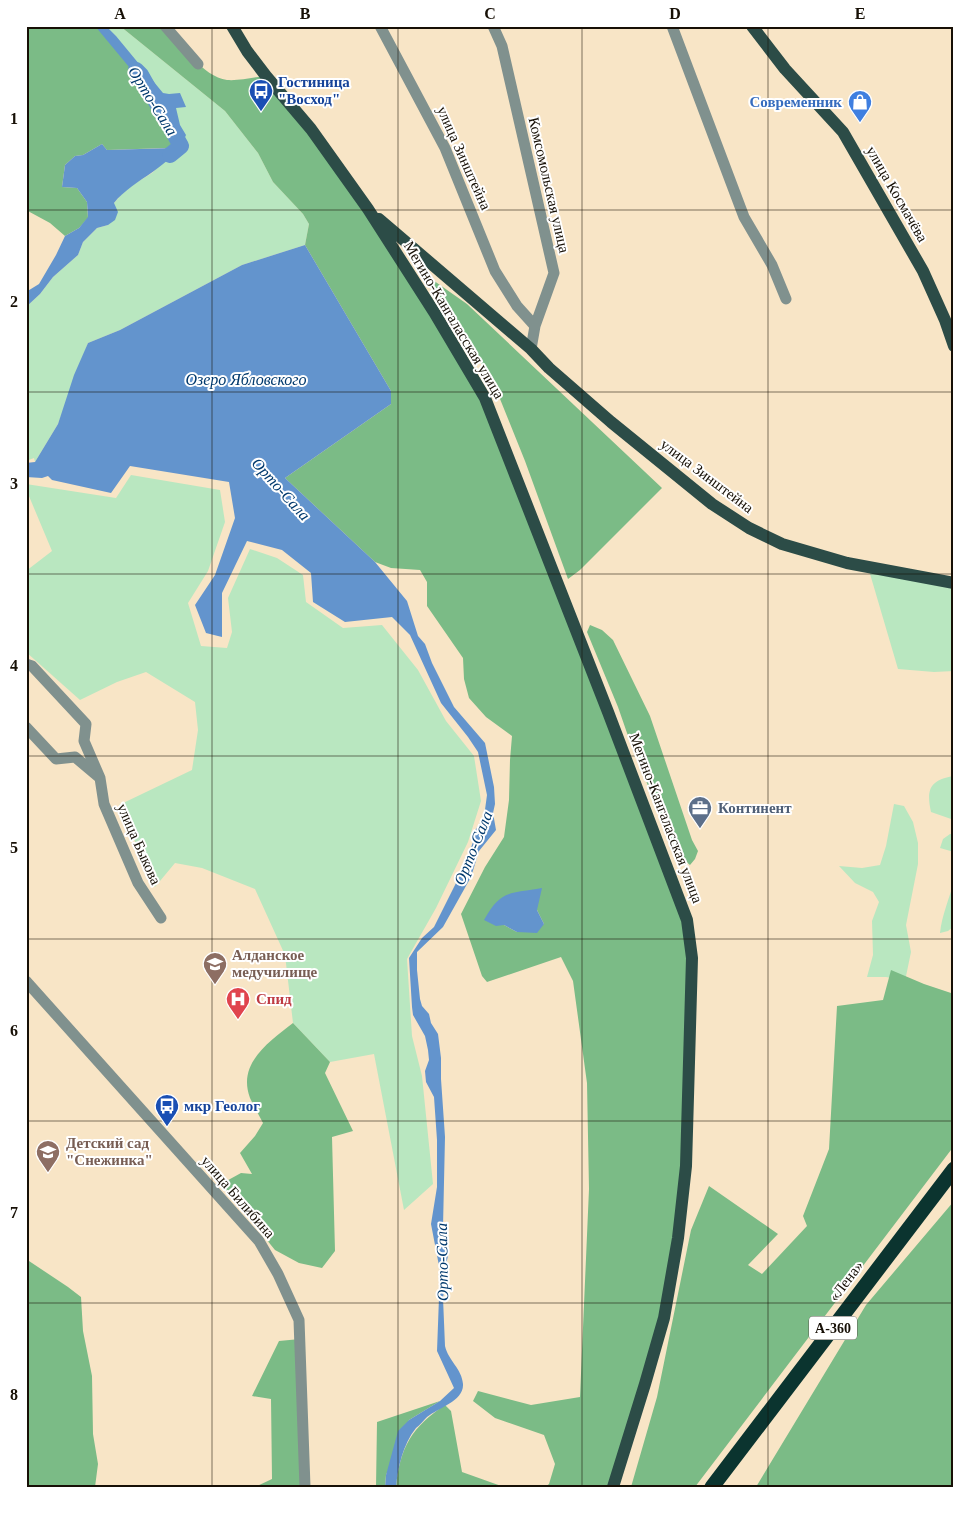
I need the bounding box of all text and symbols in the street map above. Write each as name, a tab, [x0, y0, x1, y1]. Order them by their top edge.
text: A	[114, 5, 126, 22]
text: B	[300, 5, 311, 22]
text: C	[484, 5, 496, 22]
text: D	[669, 5, 681, 22]
text: E	[855, 5, 865, 22]
water label: Орто-Сала	[124, 63, 181, 139]
place label: Гостиница "Восход"	[278, 74, 350, 107]
bus stop icon: Гостиница "Восход"	[248, 78, 274, 112]
shop icon: Современник	[847, 89, 873, 123]
place label: Современник	[749, 94, 842, 110]
street label: улица Зинштейна	[434, 104, 494, 213]
text: 1	[10, 110, 18, 127]
street label: Комсомольская улица	[526, 115, 573, 255]
street label: улица Космачёва	[863, 143, 931, 245]
street label: Мегино-Кангаласская улица	[401, 238, 508, 402]
text: 2	[10, 293, 18, 310]
water label: Озеро Ябловского	[185, 371, 307, 389]
street label: улица Зинштейна	[658, 436, 757, 516]
water label: Орто-Сала	[248, 454, 313, 524]
text: 3	[10, 475, 18, 492]
text: 4	[10, 657, 18, 674]
street label: Мегино-Кангаласская улица	[626, 731, 706, 906]
office icon: Континент	[687, 795, 713, 829]
place label: Континент	[718, 800, 792, 816]
street label: улица Быкова	[114, 801, 164, 887]
water label: Орто-Сала	[450, 809, 496, 888]
text: 5	[10, 839, 18, 856]
place label: Алданское медучилище	[232, 947, 318, 980]
school or university icon: Алданское медучилище	[202, 951, 228, 985]
hospital icon: Спид	[225, 986, 251, 1020]
place label: Спид	[256, 991, 292, 1007]
text: 6	[10, 1022, 18, 1039]
bus stop icon: мкр Геолог	[154, 1093, 180, 1127]
place label: мкр Геолог	[184, 1098, 260, 1114]
place label: Детский сад "Снежинка"	[66, 1135, 153, 1168]
school or university icon: Детский сад "Снежинка"	[35, 1139, 61, 1173]
street label: улица Билибина	[198, 1153, 278, 1241]
text: 7	[10, 1204, 18, 1221]
water label: Орто-Сала	[433, 1223, 452, 1301]
street label: «Лена»	[826, 1258, 866, 1304]
road number: А-360	[809, 1316, 857, 1340]
text: 8	[10, 1386, 18, 1403]

